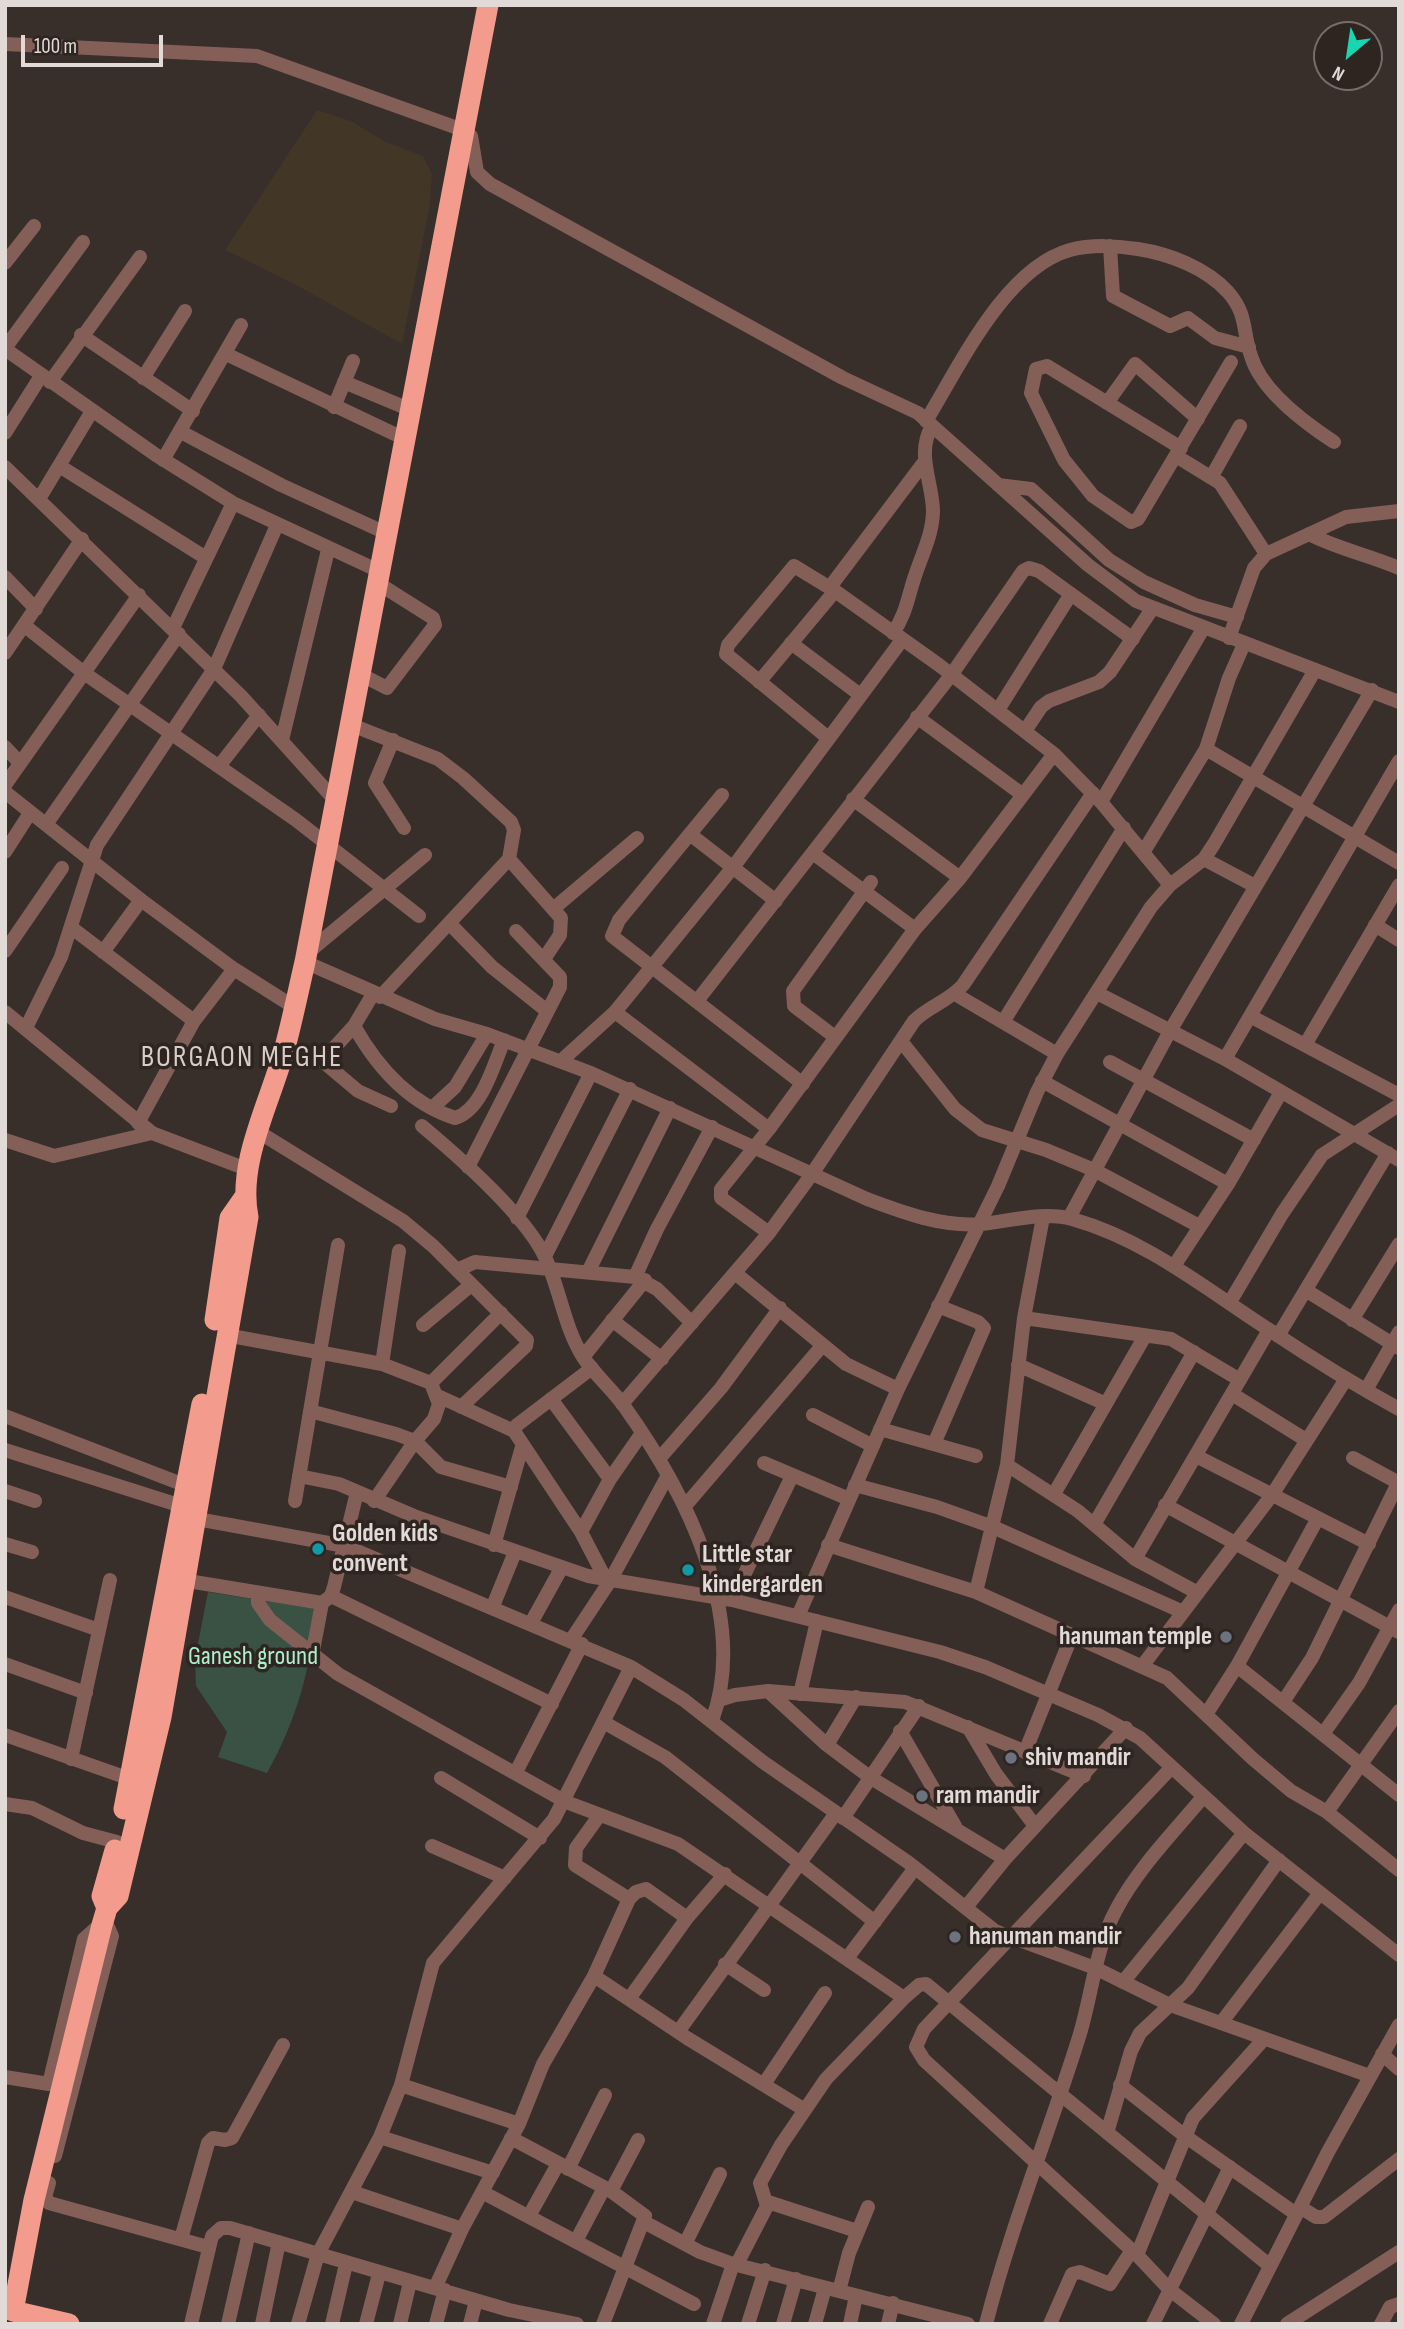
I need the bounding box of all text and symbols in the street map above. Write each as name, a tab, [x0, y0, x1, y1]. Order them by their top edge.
scale bar	[24, 21, 166, 65]
north arrow	[1313, 21, 1383, 91]
text: 100 m	[34, 34, 77, 59]
text: N	[1329, 61, 1349, 86]
district label: BORGAON MEGHE	[142, 1040, 342, 1076]
place label: Golden kids convent	[332, 1518, 438, 1580]
place label: Little star kindergarden	[702, 1539, 823, 1600]
marker: Golden kids convent	[310, 1541, 326, 1557]
marker: Little star kindergarden	[680, 1562, 696, 1578]
place label: hanuman temple	[1059, 1621, 1212, 1653]
marker: hanuman temple	[1218, 1629, 1234, 1645]
park label: Ganesh ground	[188, 1641, 318, 1673]
place label: shiv mandir	[1025, 1742, 1131, 1774]
marker: shiv mandir	[1003, 1750, 1019, 1766]
place label: ram mandir	[936, 1780, 1040, 1812]
marker: ram mandir	[914, 1788, 930, 1804]
place label: hanuman mandir	[969, 1921, 1122, 1953]
marker: hanuman mandir	[947, 1929, 963, 1945]

